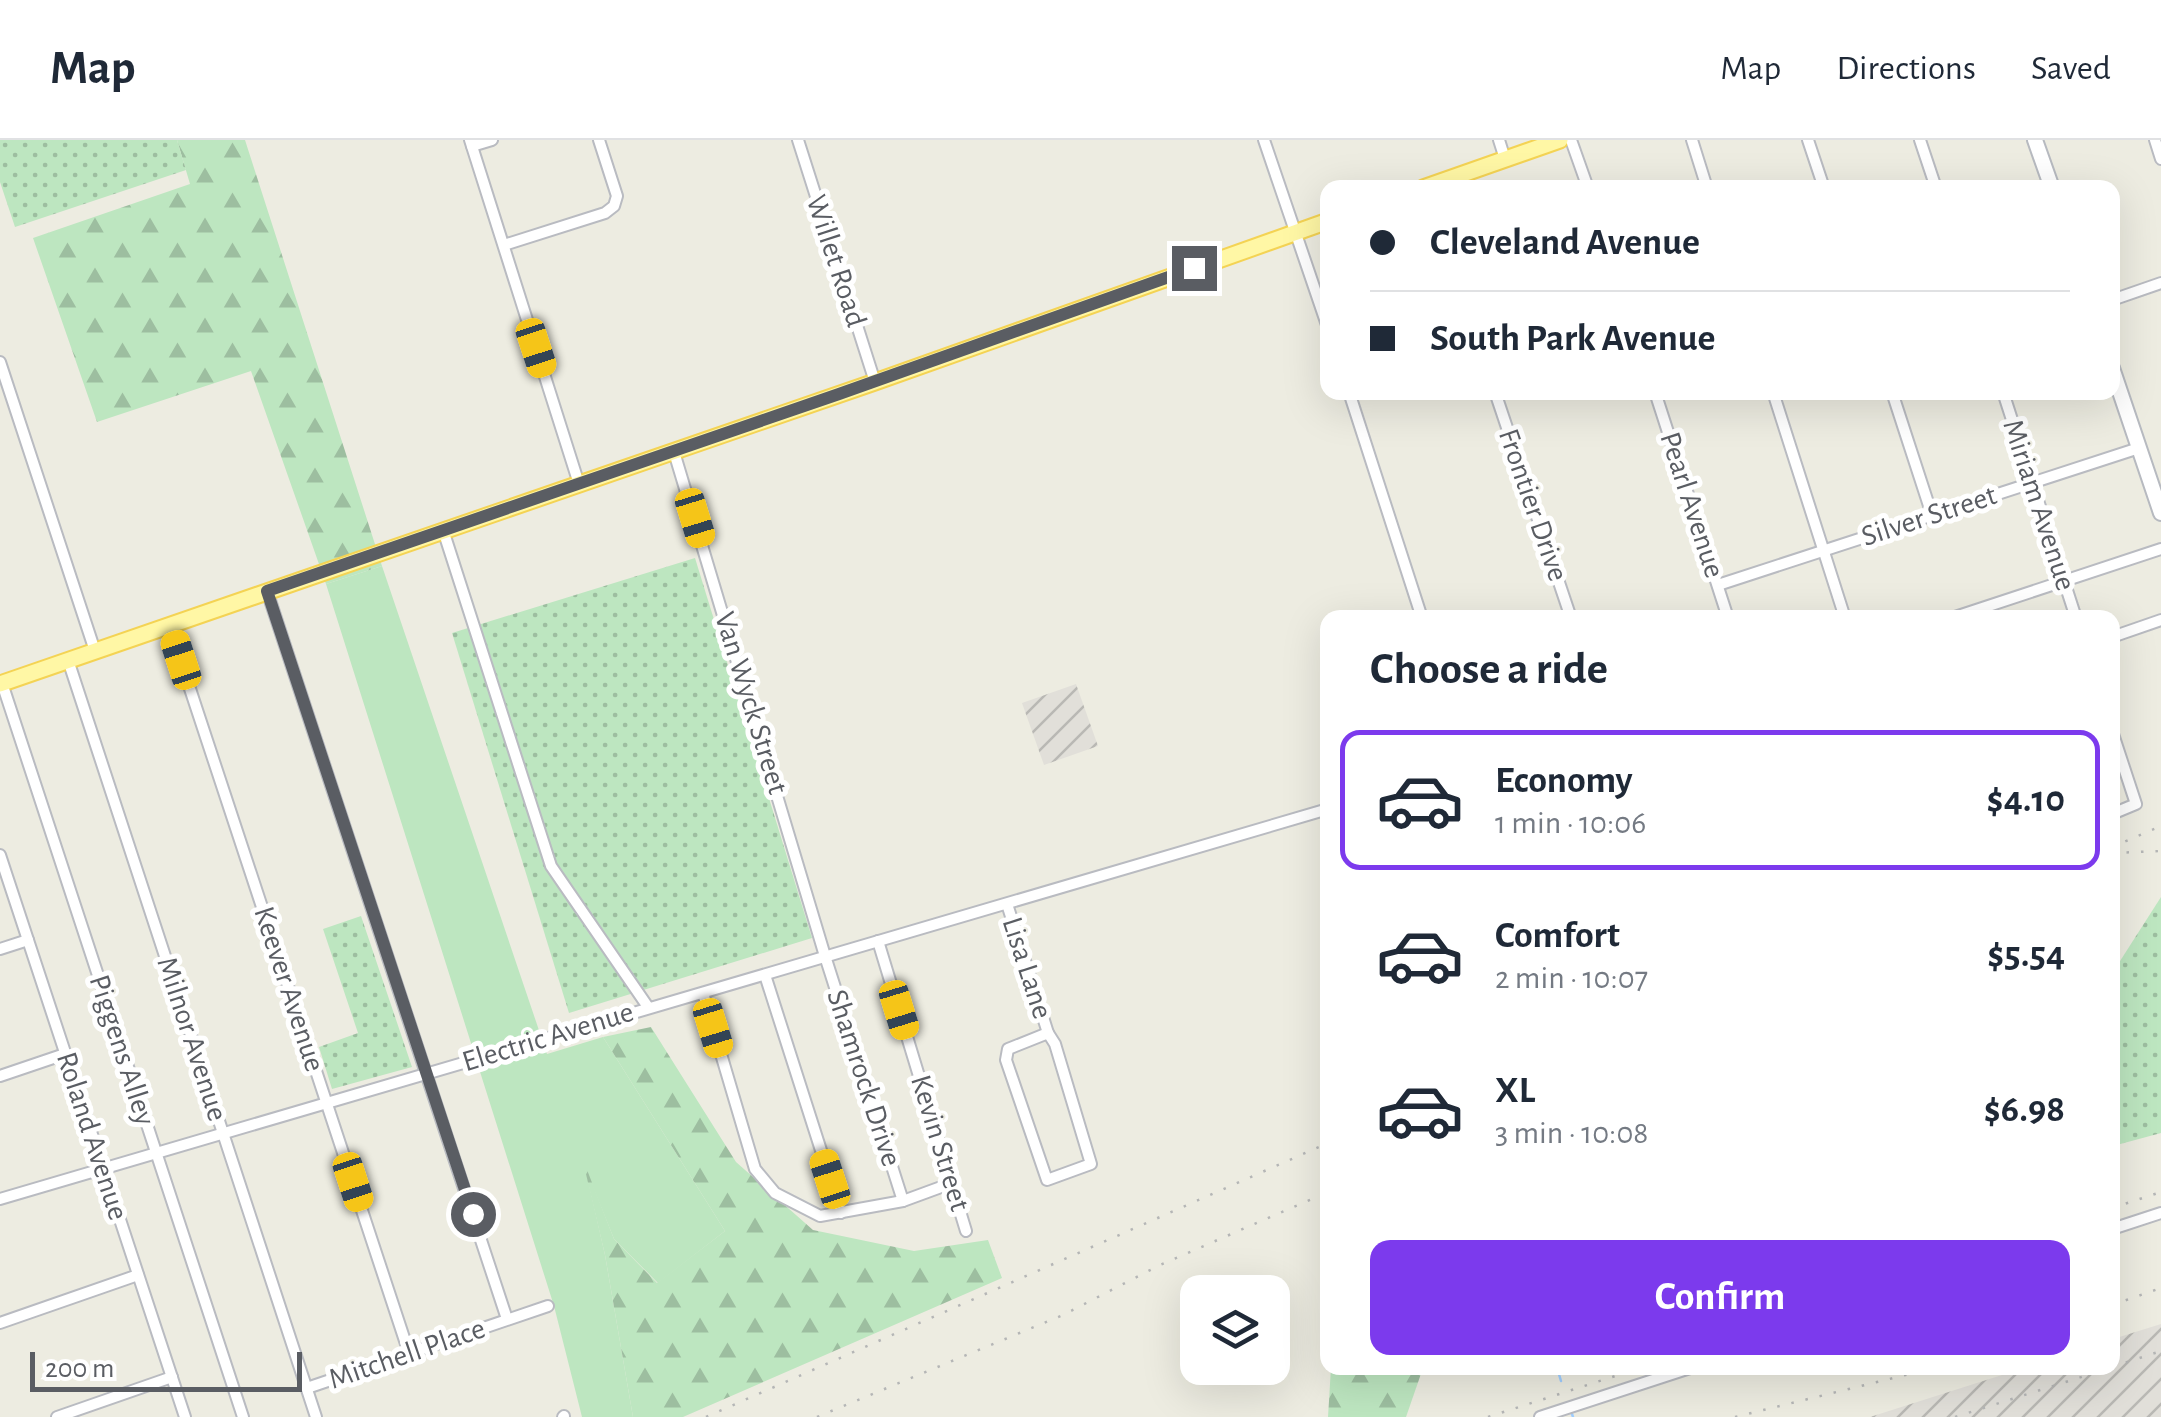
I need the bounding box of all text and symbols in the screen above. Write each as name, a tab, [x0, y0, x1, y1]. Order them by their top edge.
text: Map	[50, 45, 136, 93]
text: Map	[1720, 51, 1781, 86]
text: Directions	[1836, 51, 1976, 86]
text: Saved	[2031, 51, 2111, 86]
street label: Willet Road	[801, 191, 871, 331]
text: Cleveland Avenue	[1430, 224, 1700, 262]
route end	[1172, 246, 1217, 291]
car	[512, 315, 560, 381]
text: South Park Avenue	[1430, 320, 1716, 358]
street label: Miriam Avenue	[1997, 416, 2081, 594]
street label: Frontier Drive	[1493, 425, 1573, 585]
street label: Pearl Avenue	[1654, 428, 1730, 582]
street label: Silver Street	[1858, 480, 2001, 552]
car	[672, 485, 718, 551]
street label: Van Wyck Street	[709, 608, 793, 798]
car	[157, 627, 205, 693]
text: Choose a ride	[1370, 647, 1608, 692]
icon: car	[1375, 755, 1465, 845]
text: Economy	[1495, 762, 1633, 800]
text: $4.10	[1987, 781, 2065, 819]
text: 1 min · 10:06	[1495, 807, 1646, 839]
street label: Keever Avenue	[248, 903, 330, 1075]
icon: car	[1375, 910, 1465, 1000]
street label: Lisa Lane	[997, 913, 1057, 1023]
text: Comfort	[1495, 917, 1620, 955]
text: $5.54	[1987, 936, 2065, 974]
street label: Milnor Avenue	[151, 953, 233, 1125]
text: 2 min · 10:07	[1495, 962, 1648, 994]
street label: Piggens Alley	[84, 971, 160, 1129]
car	[876, 977, 922, 1043]
street label: Shamrock Drive	[821, 986, 907, 1170]
car	[690, 995, 736, 1061]
street label: Electric Avenue	[459, 997, 637, 1077]
street label: Roland Avenue	[51, 1048, 133, 1224]
icon: car	[1375, 1065, 1465, 1155]
street label: Kevin Street	[905, 1071, 975, 1215]
text: XL	[1495, 1072, 1535, 1110]
text: $6.98	[1984, 1091, 2065, 1129]
text: 3 min · 10:08	[1495, 1117, 1649, 1149]
car	[806, 1146, 854, 1212]
car	[329, 1149, 377, 1215]
route start	[451, 1192, 496, 1237]
button: Confirm	[1370, 1240, 2070, 1355]
map controls	[1180, 1275, 1290, 1385]
button: layers	[1180, 1275, 1290, 1385]
street label: Mitchell Place	[325, 1313, 489, 1395]
scale bar	[30, 1347, 302, 1392]
text: 200 m	[45, 1355, 114, 1383]

